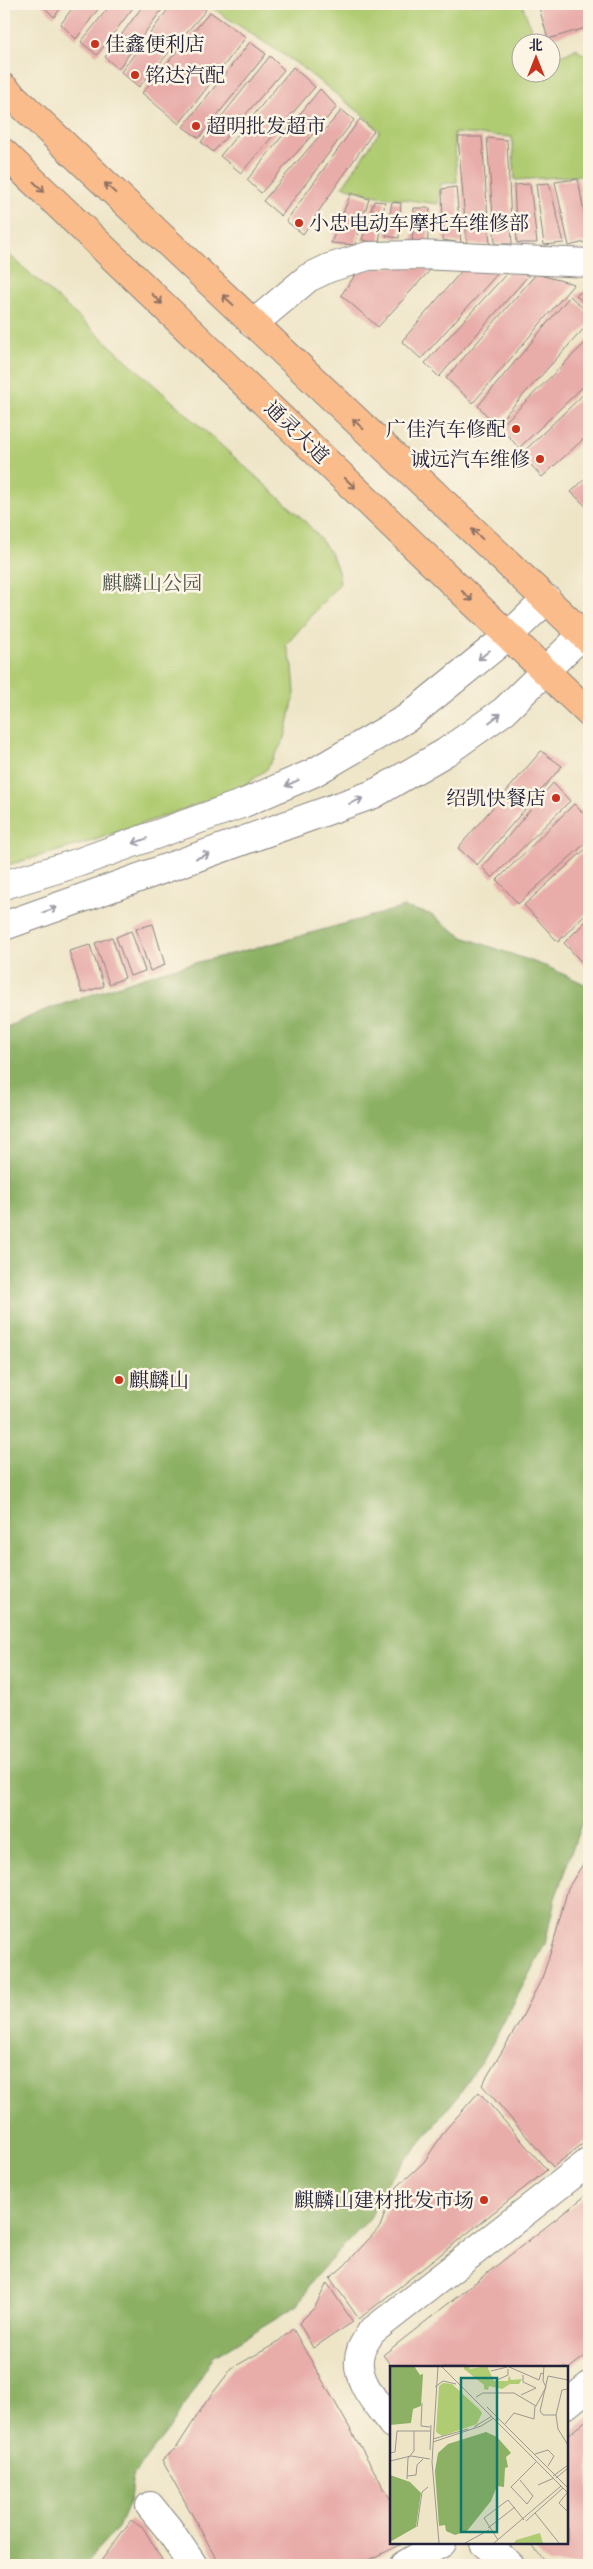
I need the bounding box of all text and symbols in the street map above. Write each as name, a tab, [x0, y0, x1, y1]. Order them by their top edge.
north arrow	[510, 32, 560, 82]
place label: 佳鑫便利店	[105, 33, 205, 58]
text: 北	[529, 37, 543, 55]
marker: 佳鑫便利店	[89, 38, 101, 50]
place label: 铭达汽配	[145, 64, 225, 89]
marker: 铭达汽配	[129, 69, 141, 81]
place label: 超明批发超市	[206, 115, 326, 140]
marker: 超明批发超市	[190, 120, 202, 132]
one-way arrow	[33, 181, 45, 193]
one-way arrow	[103, 182, 116, 194]
place label: 小忠电动车摩托车维修部	[309, 212, 529, 237]
marker: 小忠电动车摩托车维修部	[293, 217, 305, 229]
one-way arrow	[150, 293, 163, 305]
one-way arrow	[221, 294, 234, 306]
street label: 通灵大道	[259, 396, 333, 470]
one-way arrow	[352, 418, 365, 430]
place label: 广佳汽车修配	[386, 418, 506, 443]
marker: 广佳汽车修配	[510, 423, 522, 435]
place label: 诚远汽车维修	[410, 448, 530, 473]
marker: 诚远汽车维修	[534, 453, 546, 465]
one-way arrow	[344, 477, 357, 489]
one-way arrow	[471, 529, 484, 540]
park label: 麒麟山公园	[102, 572, 202, 597]
one-way arrow	[461, 590, 474, 602]
one-way arrow	[478, 649, 491, 660]
one-way arrow	[488, 713, 501, 724]
one-way arrow	[284, 779, 299, 789]
place label: 绍凯快餐店	[446, 787, 546, 812]
marker: 绍凯快餐店	[550, 792, 562, 804]
one-way arrow	[348, 796, 363, 806]
one-way arrow	[132, 837, 148, 846]
one-way arrow	[195, 851, 210, 860]
one-way arrow	[41, 905, 57, 914]
place label: 麒麟山	[129, 1369, 189, 1394]
marker: 麒麟山	[113, 1374, 125, 1386]
place label: 麒麟山建材批发市场	[294, 2189, 474, 2214]
marker: 麒麟山建材批发市场	[478, 2194, 490, 2206]
inset map	[390, 2366, 568, 2544]

